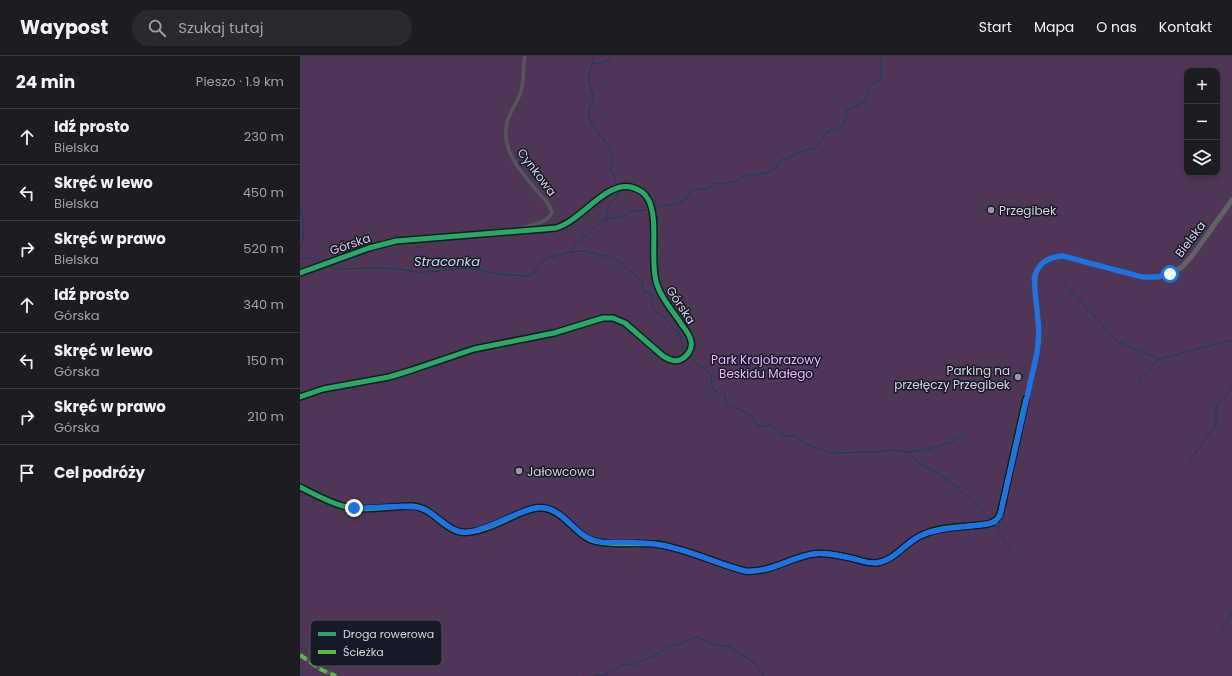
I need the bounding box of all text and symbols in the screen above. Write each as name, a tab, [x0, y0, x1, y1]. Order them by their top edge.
search box	[132, 10, 412, 46]
text: Waypost	[20, 14, 108, 41]
icon: search	[146, 17, 168, 39]
text: Szukaj tutaj	[178, 17, 263, 38]
text: Start	[979, 17, 1012, 37]
text: Mapa	[1034, 17, 1074, 37]
text: O nas	[1096, 17, 1137, 37]
text: Kontakt	[1159, 17, 1212, 37]
map controls	[1184, 68, 1220, 176]
button: +	[1184, 68, 1220, 104]
text: 24 min	[16, 70, 75, 94]
text: Pieszo · 1.9 km	[196, 72, 284, 91]
button: −	[1184, 104, 1220, 140]
text: Idź prosto	[54, 116, 129, 137]
icon: ahead	[16, 126, 38, 148]
text: 230 m	[244, 127, 284, 146]
text: Bielska	[54, 138, 99, 157]
button: layers	[1184, 140, 1220, 176]
street label: Cynkowa	[514, 145, 560, 199]
text: Skręć w lewo	[54, 172, 153, 193]
icon: left	[16, 182, 38, 204]
text: 450 m	[243, 183, 284, 202]
text: Bielska	[54, 194, 99, 213]
place label: Przegibek	[999, 202, 1057, 219]
marker: Przegibek	[986, 205, 996, 215]
street label: Bielska	[1171, 217, 1209, 261]
text: Skręć w prawo	[54, 228, 166, 249]
street label: Górska	[327, 229, 373, 259]
icon: right	[16, 238, 38, 260]
text: 520 m	[243, 239, 284, 258]
text: Bielska	[54, 250, 99, 269]
water label: Straconka	[414, 252, 480, 271]
route start	[1161, 265, 1179, 283]
street label: Górska	[662, 283, 700, 327]
text: Idź prosto	[54, 284, 129, 305]
icon: ahead	[16, 294, 38, 316]
text: 340 m	[243, 295, 284, 314]
text: Górska	[54, 306, 100, 325]
text: Skręć w lewo	[54, 340, 153, 361]
icon: left	[16, 350, 38, 372]
text: 150 m	[247, 351, 284, 370]
park label: Park Krajobrazowy Beskidu Małego	[711, 351, 821, 382]
text: Górska	[54, 362, 100, 381]
place label: Parking na przełęczy Przegibek	[894, 362, 1011, 393]
marker: Parking na przełęczy Przegibek	[1013, 372, 1023, 382]
text: Skręć w prawo	[54, 396, 166, 417]
icon: right	[16, 406, 38, 428]
text: 210 m	[247, 407, 284, 426]
text: Górska	[54, 418, 100, 437]
icon: arrive	[16, 462, 38, 484]
text: Cel podróży	[54, 462, 145, 483]
place label: Jałowcowa	[527, 463, 595, 480]
marker: Jałowcowa	[514, 466, 524, 476]
route end	[345, 499, 363, 517]
legend	[310, 620, 442, 666]
text: Droga rowerowa	[343, 626, 434, 642]
text: Ścieżka	[343, 644, 384, 660]

